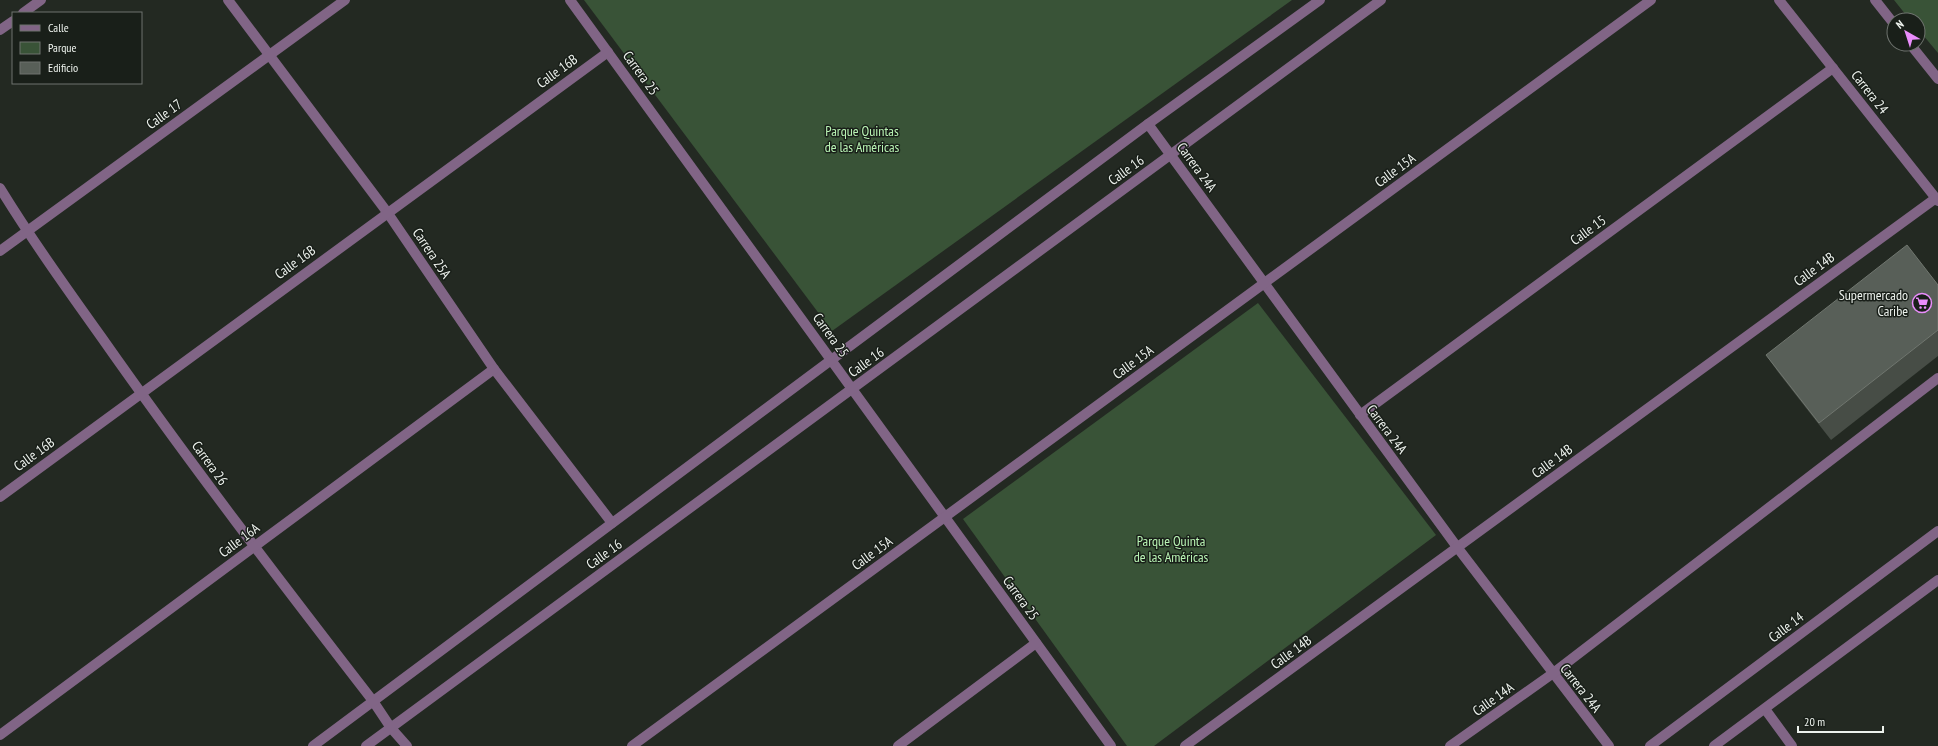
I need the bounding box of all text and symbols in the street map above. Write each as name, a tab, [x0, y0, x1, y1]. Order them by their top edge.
legend	[12, 12, 142, 84]
north arrow	[1886, 12, 1926, 52]
text: N	[1893, 17, 1906, 32]
text: Calle	[48, 20, 69, 35]
text: Parque	[48, 40, 77, 55]
street label: Carrera 25	[619, 47, 663, 99]
street label: Calle 16B	[533, 50, 581, 92]
text: Edificio	[48, 60, 78, 75]
street label: Carrera 24	[1847, 67, 1893, 118]
street label: Calle 17	[143, 95, 185, 133]
park label: Parque Quintas de las Américas	[825, 122, 900, 156]
street label: Carrera 24A	[1173, 139, 1221, 196]
street label: Calle 15A	[1371, 149, 1419, 191]
street label: Calle 16	[1105, 151, 1147, 189]
street label: Calle 15	[1567, 211, 1609, 249]
street label: Carrera 25A	[409, 224, 456, 282]
street label: Calle 16B	[271, 241, 319, 283]
street label: Calle 14B	[1790, 248, 1838, 290]
place label: Supermercado Caribe	[1839, 286, 1908, 320]
supermarket icon: Supermercado Caribe	[1911, 292, 1933, 314]
street label: Carrera 25	[809, 309, 853, 361]
street label: Calle 15A	[1109, 341, 1157, 383]
street label: Calle 16	[845, 343, 887, 381]
street label: Carrera 24A	[1363, 401, 1412, 457]
street label: Calle 16B	[10, 433, 58, 475]
street label: Carrera 26	[188, 437, 232, 489]
street label: Calle 14B	[1528, 440, 1576, 482]
street label: Calle 16A	[215, 519, 263, 561]
street label: Calle 15A	[848, 532, 896, 574]
park label: Parque Quinta de las Américas	[1134, 532, 1209, 566]
street label: Calle 16	[583, 535, 625, 573]
street label: Carrera 25	[999, 572, 1043, 624]
street label: Calle 14	[1765, 607, 1808, 646]
street label: Calle 14B	[1267, 631, 1315, 673]
street label: Carrera 24A	[1556, 660, 1606, 716]
street label: Calle 14A	[1469, 678, 1517, 720]
scale bar	[1798, 708, 1883, 734]
text: 20 m	[1804, 714, 1825, 729]

